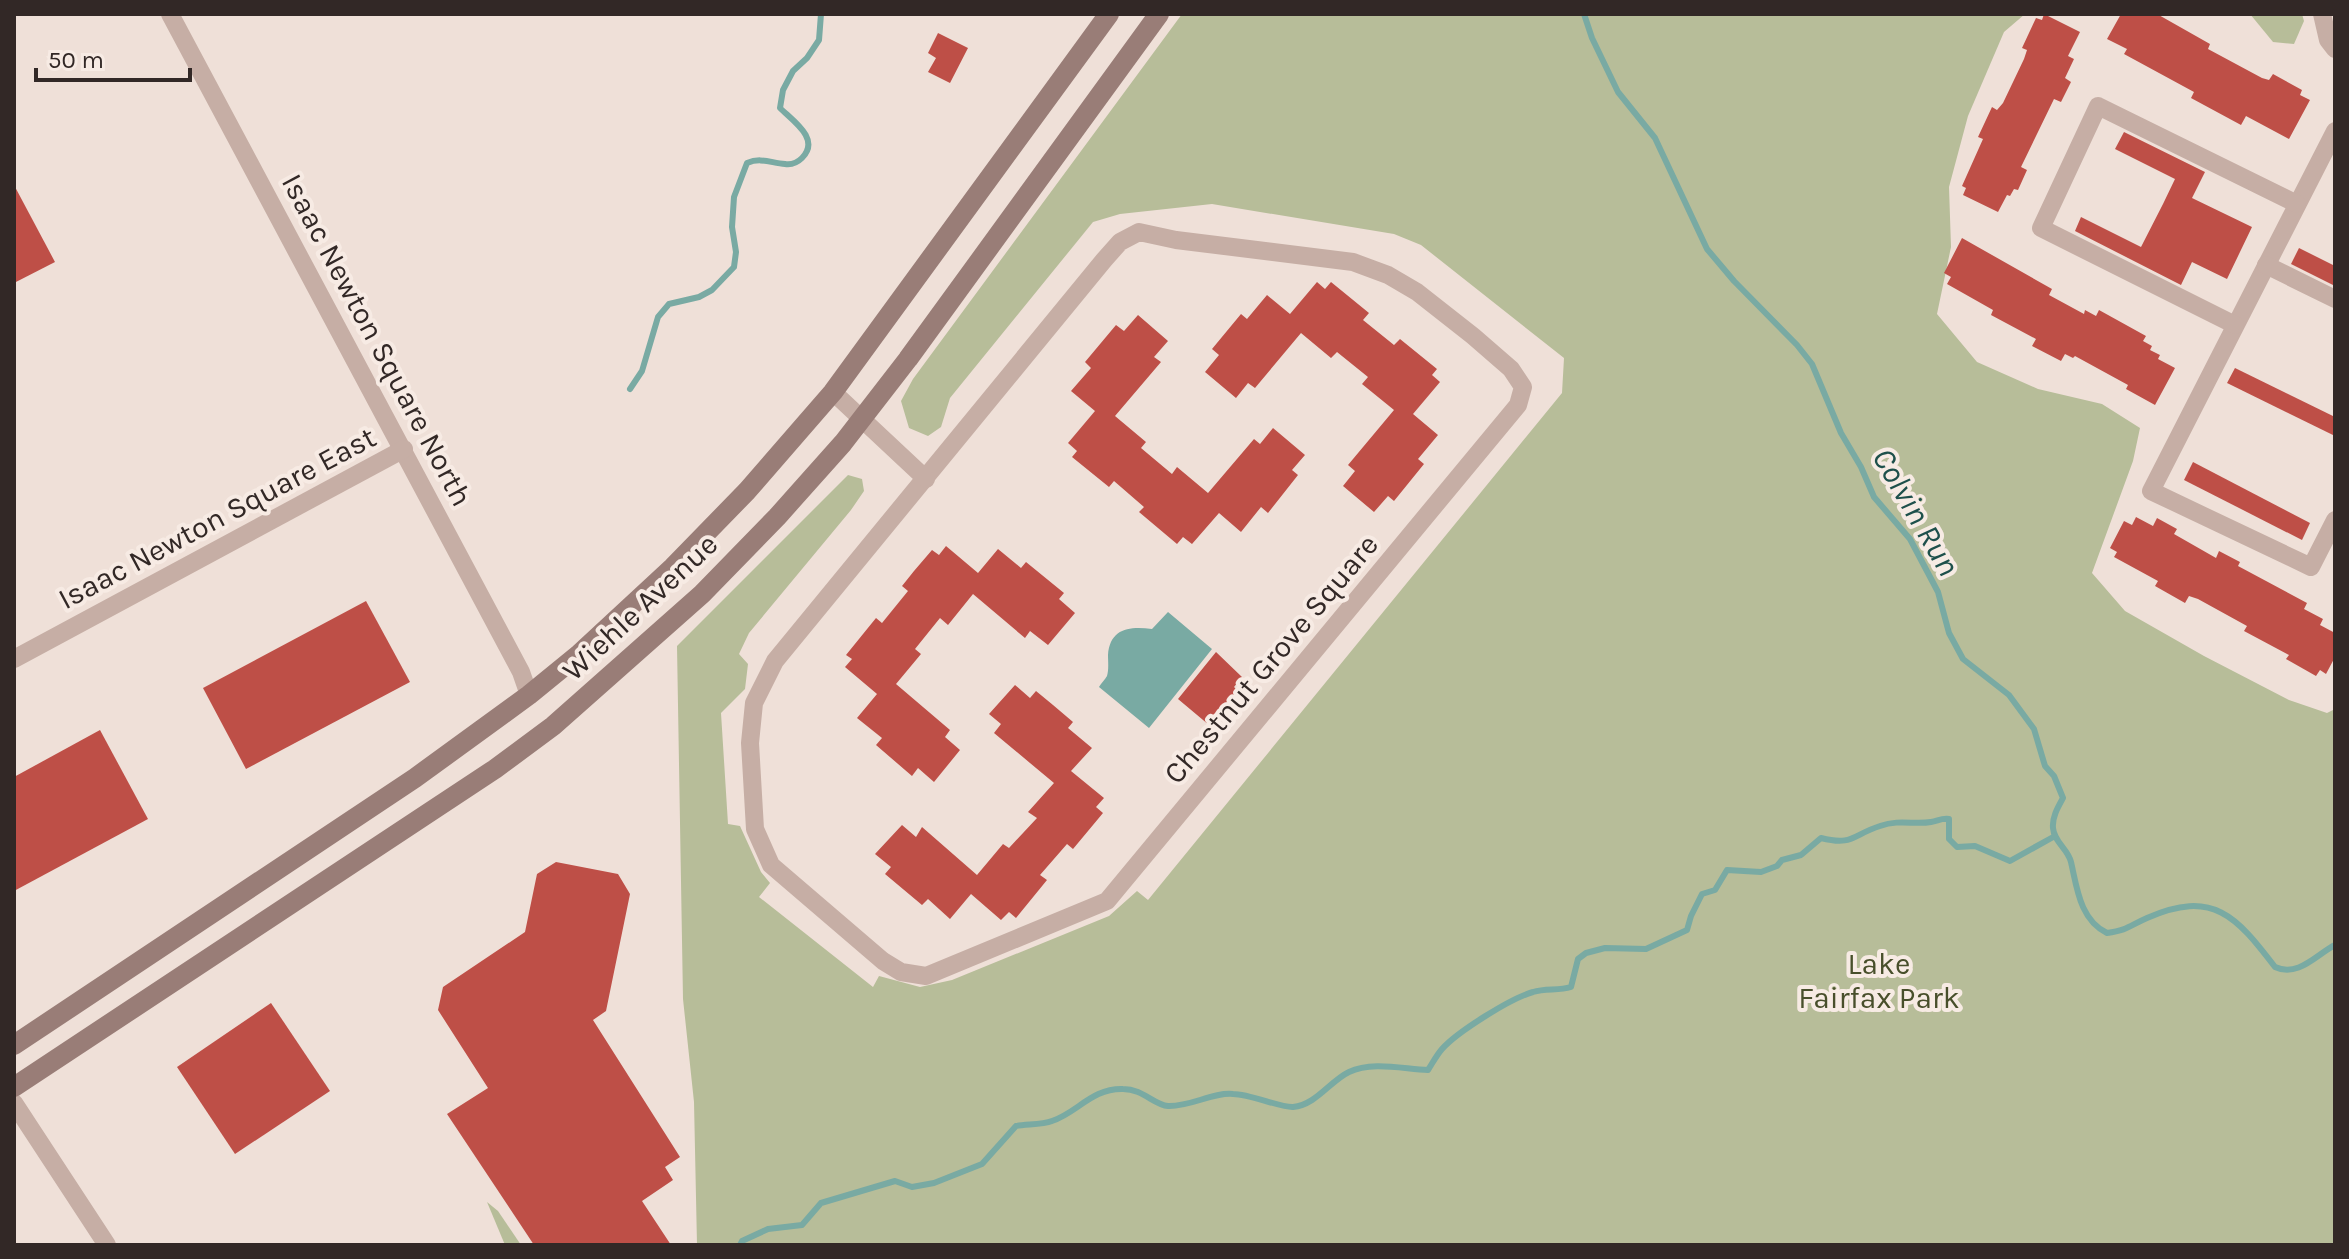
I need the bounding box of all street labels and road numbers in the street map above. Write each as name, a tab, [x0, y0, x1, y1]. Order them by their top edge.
street label: Isaac Newton Square North	[274, 168, 480, 512]
street label: Isaac Newton Square East	[52, 419, 382, 617]
street label: Wiehle Avenue	[555, 526, 725, 688]
street label: Chestnut Grove Square	[1156, 527, 1386, 791]

